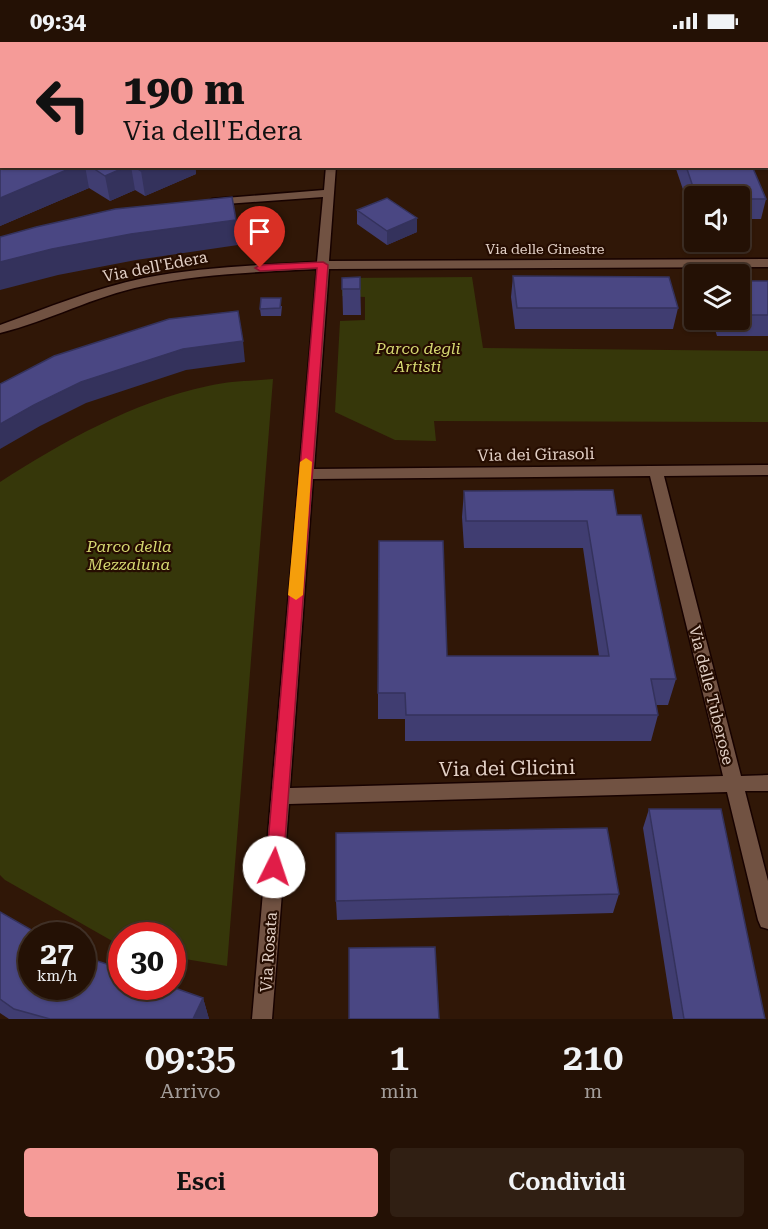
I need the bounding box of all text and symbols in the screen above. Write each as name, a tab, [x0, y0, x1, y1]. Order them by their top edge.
text: 09:34	[30, 9, 86, 34]
text: 190 m	[123, 65, 245, 114]
icon: left	[24, 66, 102, 144]
text: Via dell'Edera	[123, 115, 302, 147]
map controls	[684, 186, 750, 330]
button: sound	[684, 186, 750, 252]
pin	[234, 206, 285, 268]
icon: arrive	[243, 215, 276, 248]
street label: Via delle Ginestre	[486, 241, 605, 257]
street label: Via dell'Edera	[101, 247, 209, 286]
button: layers	[684, 264, 750, 330]
park label: Parco degli Artisti	[374, 339, 461, 376]
street label: Via dei Girasoli	[477, 444, 595, 465]
park label: Parco della Mezzaluna	[85, 537, 172, 574]
street label: Via delle Tuberose	[685, 624, 738, 767]
street label: Via dei Glicini	[439, 755, 575, 781]
position arrow	[242, 835, 306, 899]
street label: Via Rosata	[256, 911, 281, 993]
speed limit sign: 30	[108, 922, 186, 1000]
text: 27	[40, 936, 74, 971]
text: km/h	[37, 967, 77, 985]
text: 09:35	[145, 1037, 236, 1079]
text: 1	[389, 1037, 409, 1079]
text: 210	[563, 1037, 623, 1079]
text: Arrivo	[160, 1079, 220, 1103]
text: min	[381, 1079, 418, 1103]
text: m	[584, 1079, 602, 1103]
button: Esci	[24, 1148, 378, 1217]
button: Condividi	[390, 1148, 744, 1217]

